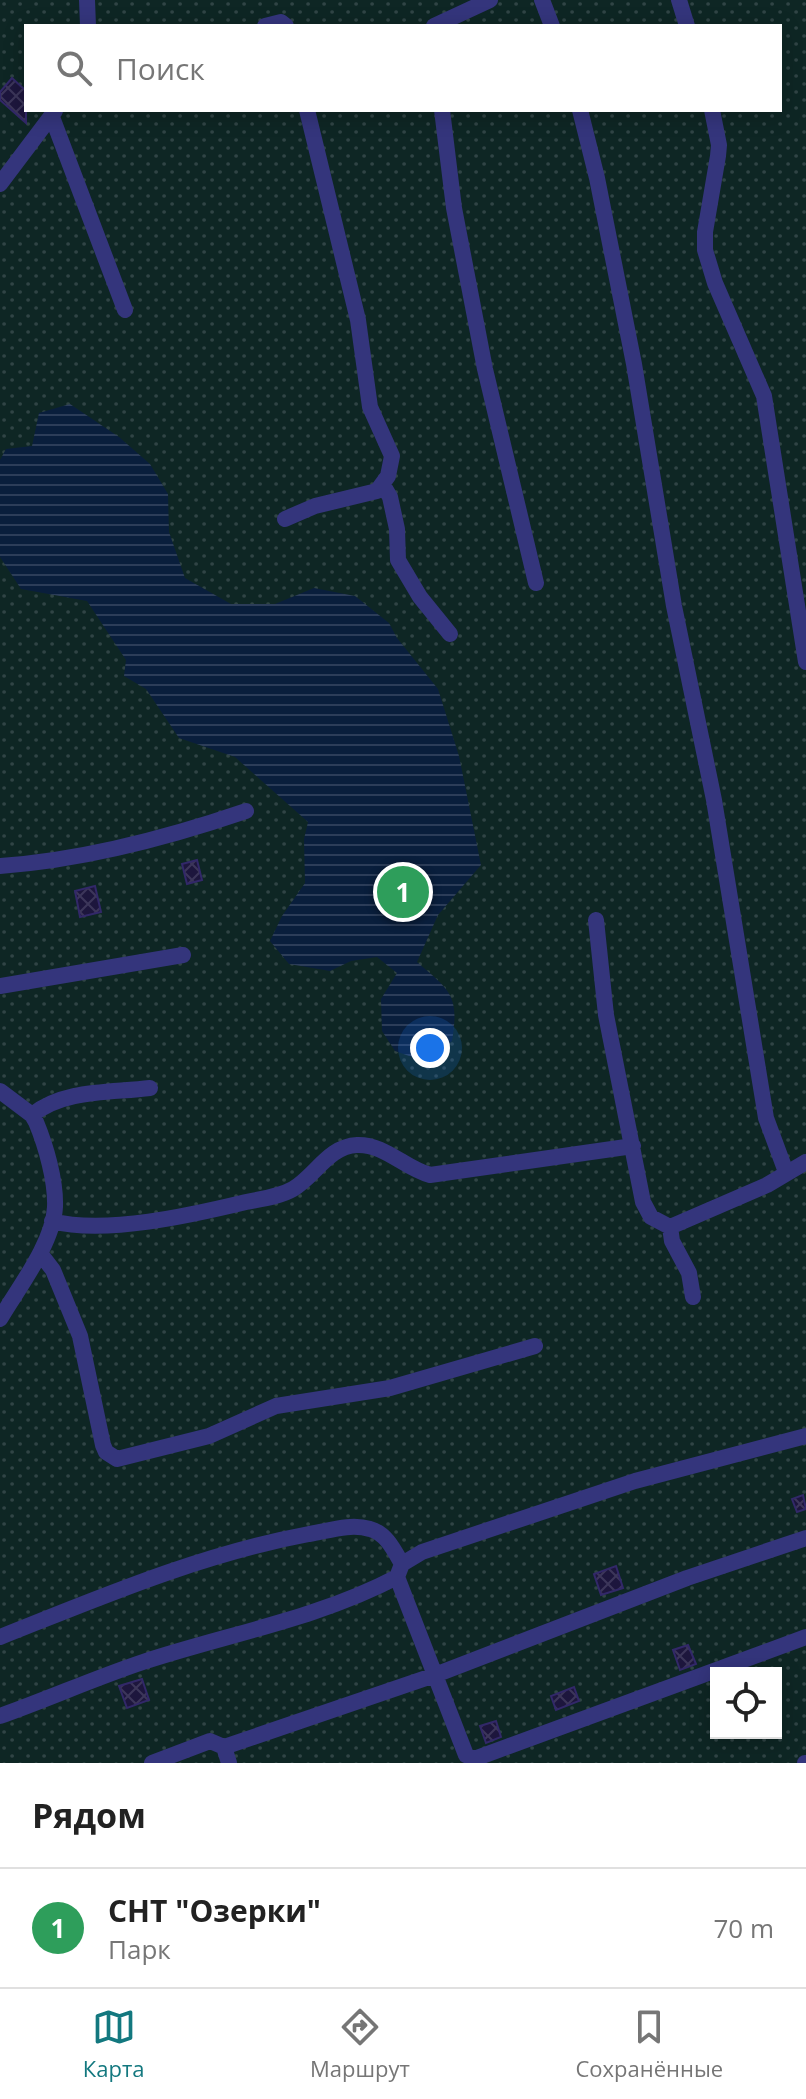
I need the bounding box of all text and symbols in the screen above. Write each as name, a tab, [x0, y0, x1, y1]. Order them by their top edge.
search box	[24, 24, 782, 112]
icon: search	[52, 46, 96, 90]
text: Поиск	[116, 48, 205, 89]
pin: 1	[377, 862, 429, 922]
your location	[410, 1028, 450, 1068]
map controls	[710, 1667, 782, 1739]
button: locate	[710, 1667, 782, 1739]
text: Рядом	[32, 1792, 146, 1838]
text: СНТ "Озерки"	[108, 1890, 321, 1931]
text: 1	[51, 1910, 65, 1946]
text: 70 m	[713, 1910, 774, 1946]
text: Парк	[108, 1931, 171, 1967]
tab: Карта	[83, 2005, 144, 2083]
tab: Маршрут	[310, 2005, 410, 2083]
tab: Сохранённые	[576, 2005, 723, 2083]

